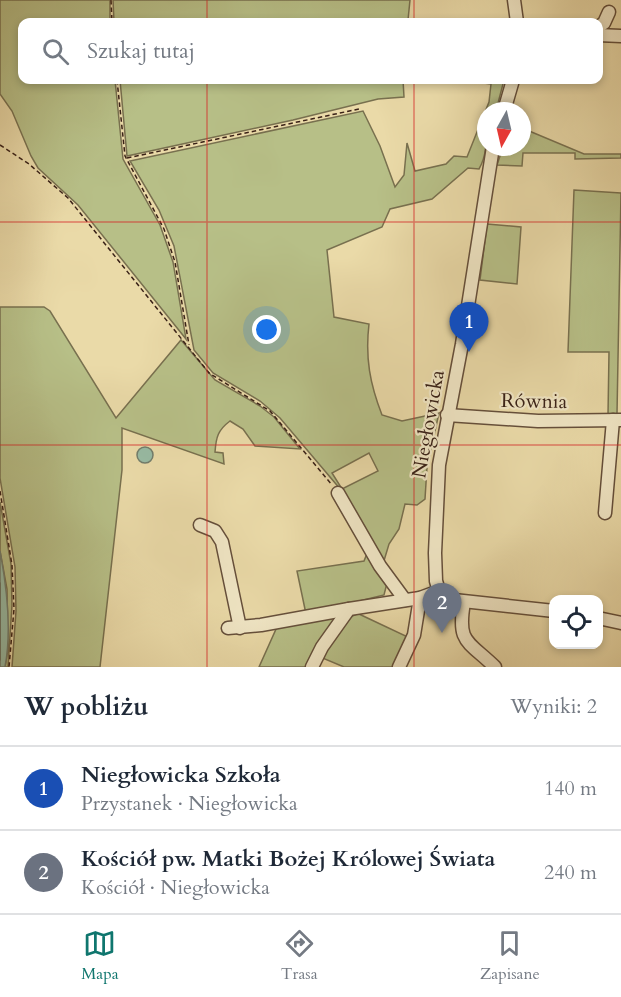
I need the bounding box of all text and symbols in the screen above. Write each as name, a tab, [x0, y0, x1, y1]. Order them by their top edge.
search box	[18, 18, 603, 84]
icon: search	[39, 35, 72, 68]
text: Szukaj tutaj	[87, 36, 195, 66]
north arrow	[477, 102, 531, 156]
pin: 1	[450, 302, 488, 352]
your location	[252, 315, 281, 344]
street label: Niegłowicka	[405, 367, 451, 480]
street label: Równia	[501, 387, 568, 415]
pin: 2	[422, 584, 462, 633]
map controls	[549, 595, 603, 649]
button: locate	[549, 595, 603, 649]
text: W pobliżu	[24, 689, 149, 724]
text: Wyniki: 2	[510, 693, 597, 720]
text: Niegłowicka Szkoła	[81, 760, 281, 790]
text: 1	[38, 775, 49, 802]
text: 140 m	[544, 775, 597, 802]
text: Przystanek · Niegłowicka	[81, 790, 298, 817]
text: Kościół pw. Matki Bożej Królowej Świata	[81, 844, 495, 874]
text: 2	[38, 859, 49, 886]
text: 240 m	[544, 859, 597, 886]
text: Kościół · Niegłowicka	[81, 874, 270, 901]
tab: Mapa	[81, 927, 119, 985]
tab: Trasa	[281, 927, 318, 985]
tab: Zapisane	[480, 927, 540, 985]

